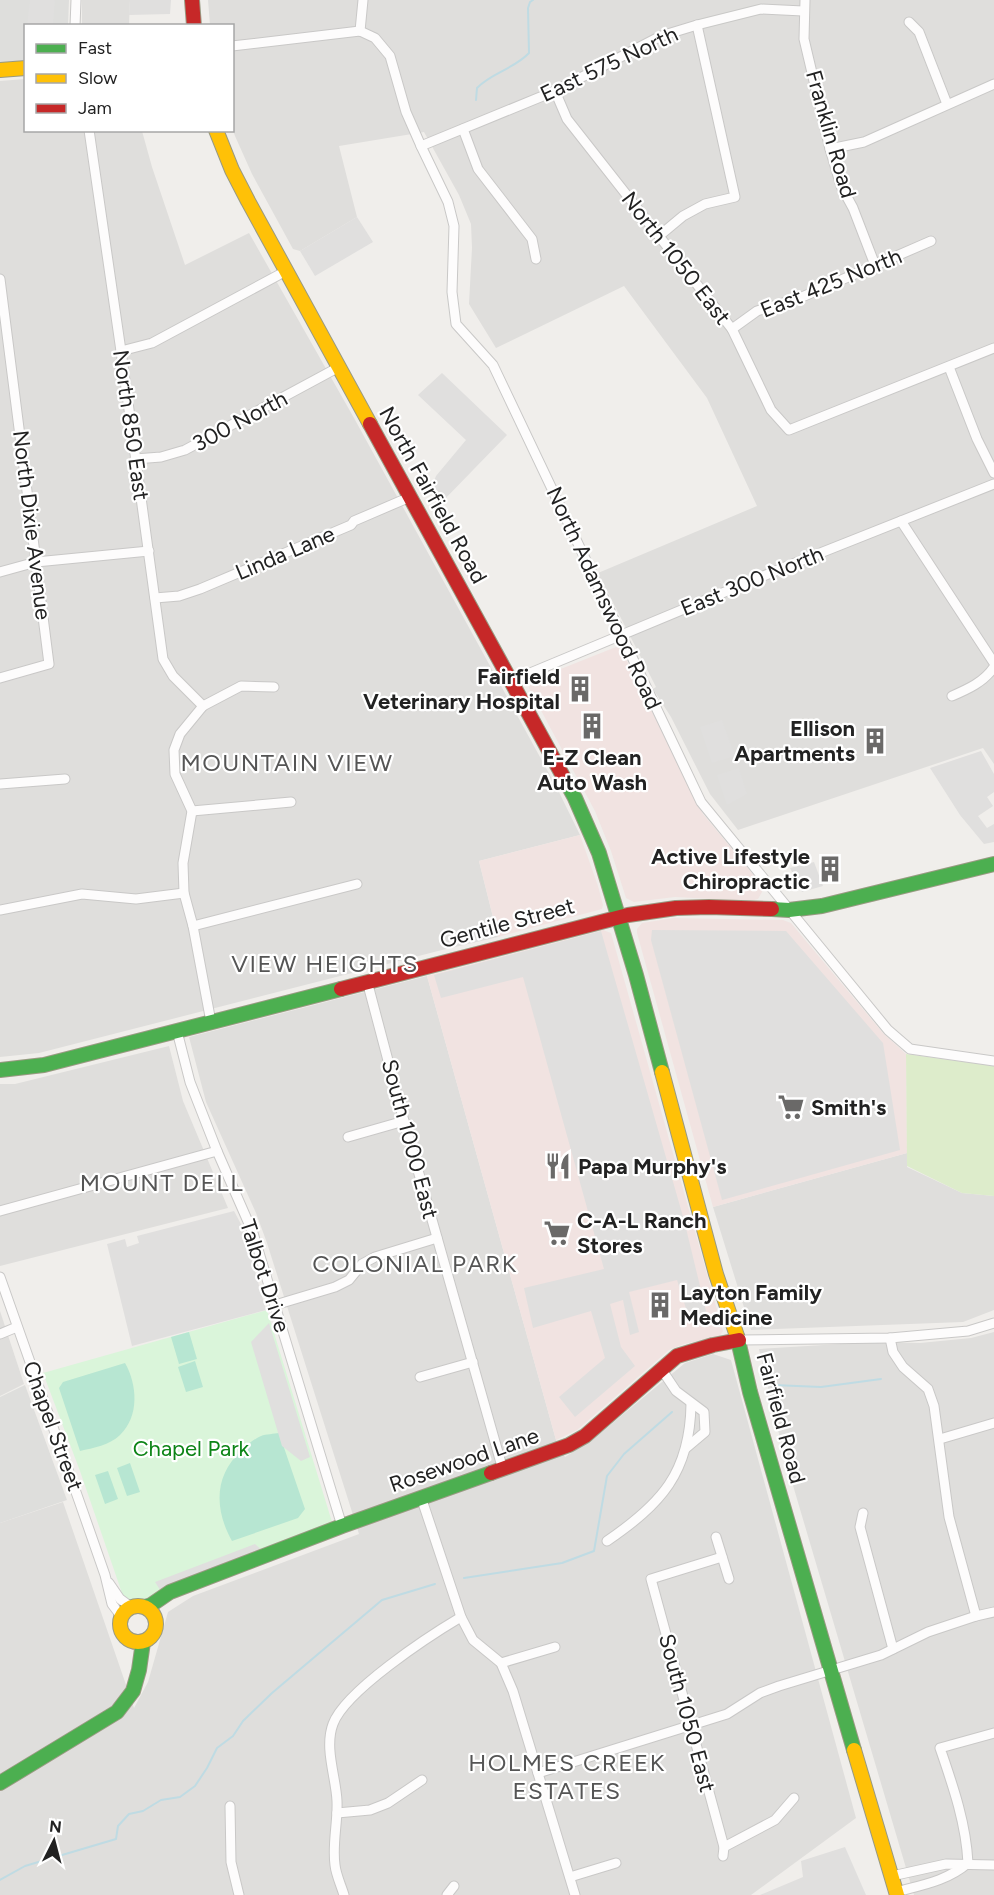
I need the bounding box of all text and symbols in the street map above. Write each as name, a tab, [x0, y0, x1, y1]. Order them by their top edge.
street label: East 575 North	[536, 20, 682, 108]
legend	[24, 24, 234, 132]
text: Fast	[78, 37, 112, 59]
text: Slow	[78, 67, 117, 89]
street label: Franklin Road	[800, 67, 862, 201]
text: Jam	[78, 97, 112, 119]
street label: North 1050 East	[616, 186, 736, 330]
street label: East 425 North	[756, 242, 906, 324]
street label: North 850 East	[107, 348, 155, 502]
street label: 300 North	[188, 385, 292, 457]
street label: North Fairfield Road	[373, 402, 493, 588]
street label: North Dixie Avenue	[7, 429, 57, 621]
street label: North Adamswood Road	[541, 482, 667, 714]
street label: Linda Lane	[231, 520, 339, 586]
street label: East 300 North	[677, 540, 827, 622]
place label: Fairfield Veterinary Hospital	[363, 663, 560, 715]
building icon: Fairfield Veterinary Hospital	[565, 674, 595, 704]
building icon: E-Z Clean Auto Wash	[577, 711, 607, 741]
place label: Ellison Apartments	[734, 715, 855, 767]
building icon: Ellison Apartments	[860, 726, 890, 756]
place label: E-Z Clean Auto Wash	[537, 744, 647, 796]
district label: MOUNTAIN VIEW	[180, 748, 394, 777]
place label: Active Lifestyle Chiropractic	[651, 843, 810, 895]
building icon: Active Lifestyle Chiropractic	[815, 854, 845, 884]
street label: Gentile Street	[437, 892, 577, 954]
district label: VIEW HEIGHTS	[231, 949, 419, 978]
street label: South 1000 East	[376, 1056, 444, 1222]
supermarket icon: Smith's	[776, 1092, 806, 1122]
place label: Smith's	[811, 1094, 886, 1121]
restaurant icon: Papa Murphy's	[543, 1151, 573, 1181]
place label: Papa Murphy's	[578, 1153, 726, 1180]
district label: MOUNT DELL	[80, 1168, 244, 1197]
place label: C-A-L Ranch Stores	[577, 1207, 707, 1259]
street label: Talbot Drive	[234, 1216, 296, 1336]
supermarket icon: C-A-L Ranch Stores	[542, 1218, 572, 1248]
district label: COLONIAL PARK	[312, 1249, 518, 1278]
place label: Layton Family Medicine	[680, 1279, 822, 1331]
building icon: Layton Family Medicine	[645, 1290, 675, 1320]
street label: Fairfield Road	[751, 1349, 811, 1487]
street label: Chapel Street	[17, 1357, 89, 1495]
street label: Rosewood Lane	[386, 1422, 542, 1498]
park label: Chapel Park	[133, 1435, 250, 1462]
street label: South 1050 East	[653, 1631, 721, 1795]
district label: HOLMES CREEK ESTATES	[468, 1748, 666, 1805]
north arrow	[24, 1811, 84, 1871]
text: N	[48, 1816, 63, 1837]

